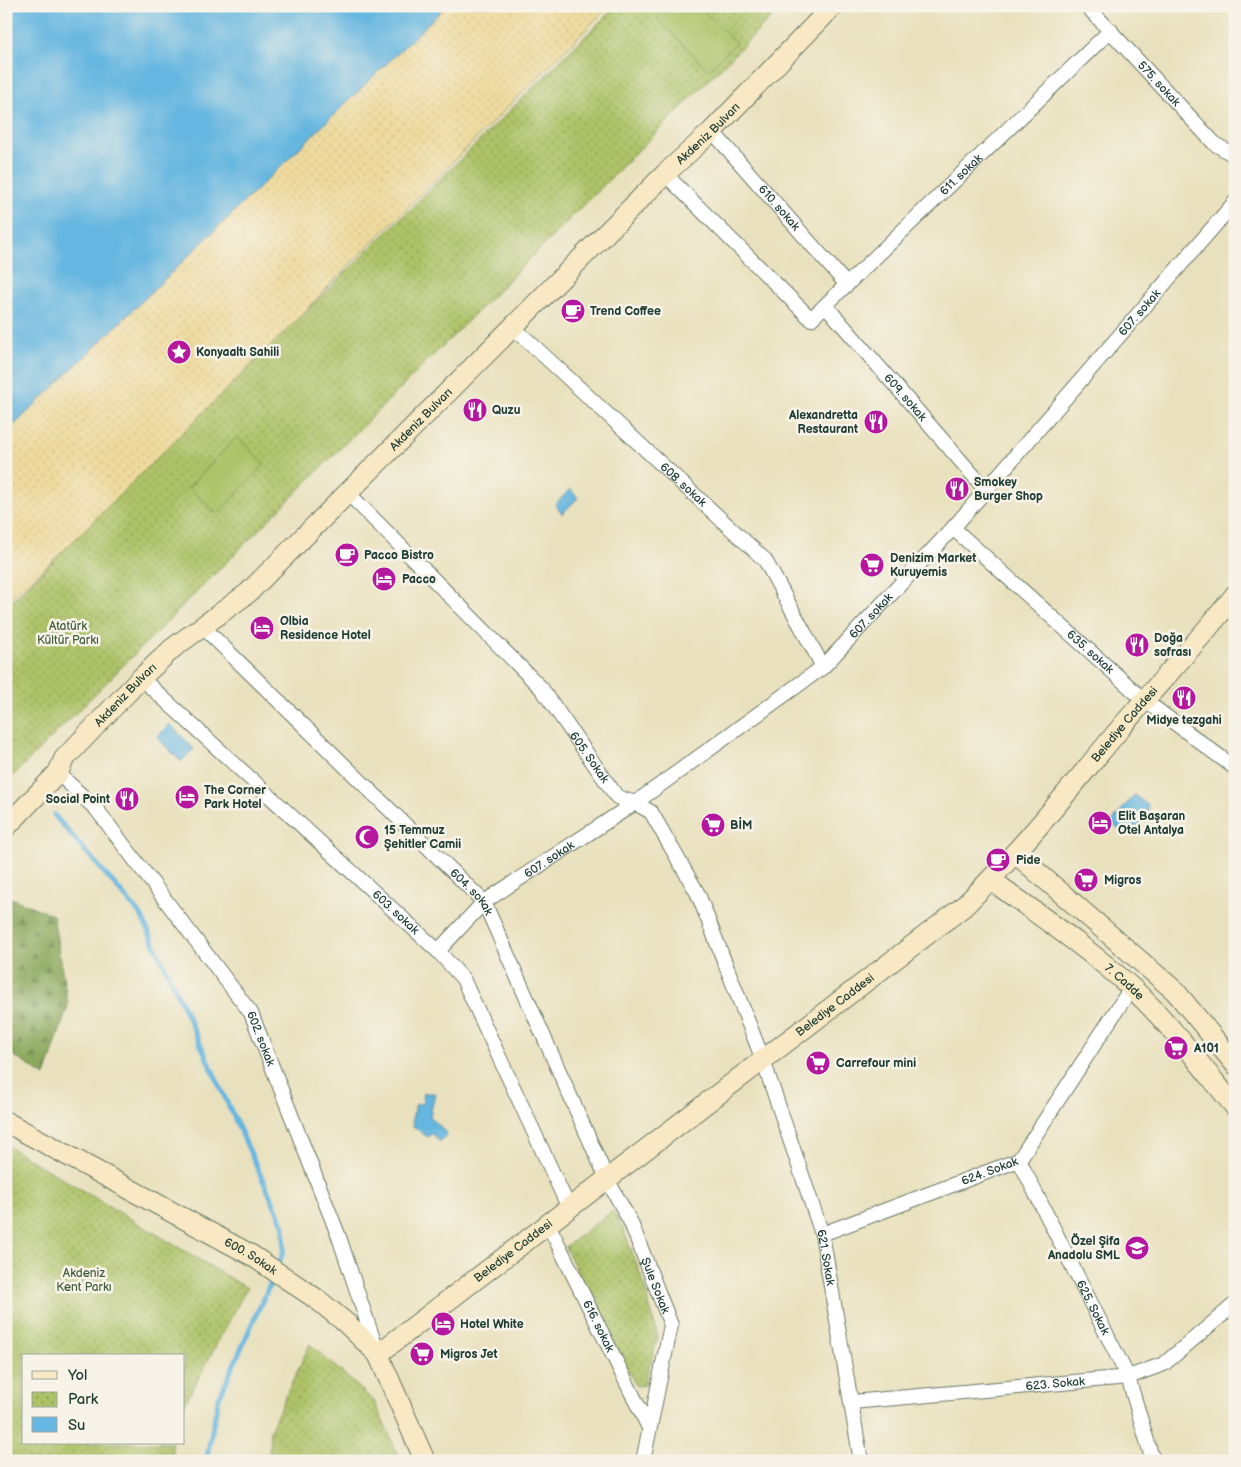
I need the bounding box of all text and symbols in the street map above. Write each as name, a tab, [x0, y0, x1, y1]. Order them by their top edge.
street label: 575. sokak	[1134, 58, 1184, 110]
street label: Akdeniz Bulvarı	[673, 99, 743, 168]
street label: 611. sokak	[937, 151, 985, 198]
street label: 610. sokak	[755, 182, 803, 234]
street label: 607. sokak	[1115, 286, 1164, 339]
cafe icon: Trend Coffee	[560, 298, 586, 324]
place label: Trend Coffee	[590, 304, 661, 319]
place icon: Konyaaltı Sahili	[166, 339, 192, 365]
place label: Konyaaltı Sahili	[196, 345, 279, 360]
street label: 609. sokak	[881, 370, 930, 424]
street label: Akdeniz Bulvarı	[386, 384, 456, 454]
restaurant icon: Quzu	[462, 397, 488, 423]
place label: Quzu	[492, 403, 521, 418]
place label: Alexandretta Restaurant	[788, 408, 858, 437]
restaurant icon: Alexandretta Restaurant	[863, 409, 889, 435]
street label: 608. sokak	[657, 459, 710, 510]
place label: Smokey Burger Shop	[974, 475, 1043, 504]
restaurant icon: Smokey Burger Shop	[944, 476, 970, 502]
cafe icon: Pacco Bistro	[334, 542, 360, 568]
place label: Pacco Bistro	[364, 548, 434, 563]
place label: Denizim Market Kuruyemis	[890, 551, 976, 580]
supermarket icon: Denizim Market Kuruyemis	[859, 552, 885, 578]
hotel icon: Pacco	[371, 566, 397, 592]
place label: Pacco	[402, 572, 436, 587]
street label: 607. sokak	[846, 590, 896, 642]
place label: Olbia Residence Hotel	[280, 614, 371, 643]
hotel icon: Olbia Residence Hotel	[249, 615, 275, 641]
park label: Atatürk Kültür Parkı	[37, 619, 99, 648]
street label: 635. sokak	[1064, 627, 1117, 677]
place label: Doğa sofrası	[1154, 631, 1191, 660]
restaurant icon: Doğa sofrası	[1124, 632, 1150, 658]
street label: Akdeniz Bulvarı	[91, 660, 160, 730]
street label: Belediye Caddesi	[1088, 683, 1161, 765]
restaurant icon: Midye tezgahi	[1171, 685, 1197, 711]
place label: Midye tezgahi	[1146, 713, 1222, 728]
street label: 605. Sokak	[566, 729, 613, 786]
place label: The Corner Park Hotel	[204, 783, 266, 812]
hotel icon: The Corner Park Hotel	[174, 784, 200, 810]
restaurant icon: Social Point	[114, 786, 140, 812]
place label: Social Point	[46, 792, 110, 807]
place label: Elit Başaran Otel Antalya	[1118, 809, 1186, 838]
hotel icon: Elit Başaran Otel Antalya	[1087, 810, 1113, 836]
supermarket icon: BİM	[700, 812, 726, 838]
place label: BİM	[730, 816, 752, 833]
place label: 15 Temmuz Şehitler Camii	[384, 823, 461, 852]
mosque icon: 15 Temmuz Şehitler Camii	[354, 824, 380, 850]
street label: 607. sokak	[521, 837, 577, 881]
cafe icon: Pide	[985, 847, 1011, 873]
place label: Pide	[1016, 853, 1040, 868]
street label: 604. sokak	[447, 865, 496, 918]
supermarket icon: Migros	[1073, 867, 1099, 893]
place label: Migros	[1104, 873, 1141, 888]
street label: 603. sokak	[369, 887, 422, 938]
street label: 7. Cadde	[1102, 960, 1147, 1003]
street label: Belediye Caddesi	[793, 970, 877, 1040]
street label: 602. sokak	[243, 1009, 279, 1068]
supermarket icon: A101	[1163, 1035, 1189, 1061]
place label: A101	[1193, 1041, 1219, 1056]
supermarket icon: Carrefour mini	[805, 1050, 831, 1076]
place label: Carrefour mini	[836, 1056, 916, 1071]
street label: 624. Sokak	[959, 1154, 1020, 1189]
street label: Belediye Caddesi	[471, 1216, 555, 1286]
street label: 621. Sokak	[813, 1227, 838, 1287]
place label: Özel Şifa Anadolu SML	[1047, 1233, 1120, 1263]
street label: 600. Sokak	[222, 1234, 280, 1278]
school or university icon: Özel Şifa Anadolu SML	[1124, 1235, 1150, 1261]
street label: Şule Sokak	[638, 1255, 673, 1316]
park label: Akdeniz Kent Parkı	[56, 1266, 112, 1295]
street label: 625. Sokak	[1073, 1278, 1113, 1337]
street label: 616. sokak	[579, 1298, 618, 1355]
hotel icon: Hotel White	[430, 1311, 456, 1337]
place label: Hotel White	[460, 1317, 524, 1332]
supermarket icon: Migros Jet	[409, 1341, 435, 1367]
place label: Migros Jet	[440, 1347, 497, 1362]
legend	[22, 1354, 185, 1444]
text: Yol	[67, 1366, 87, 1385]
street label: 623. Sokak	[1025, 1373, 1086, 1394]
text: Park	[68, 1390, 99, 1409]
text: Su	[68, 1416, 85, 1435]

